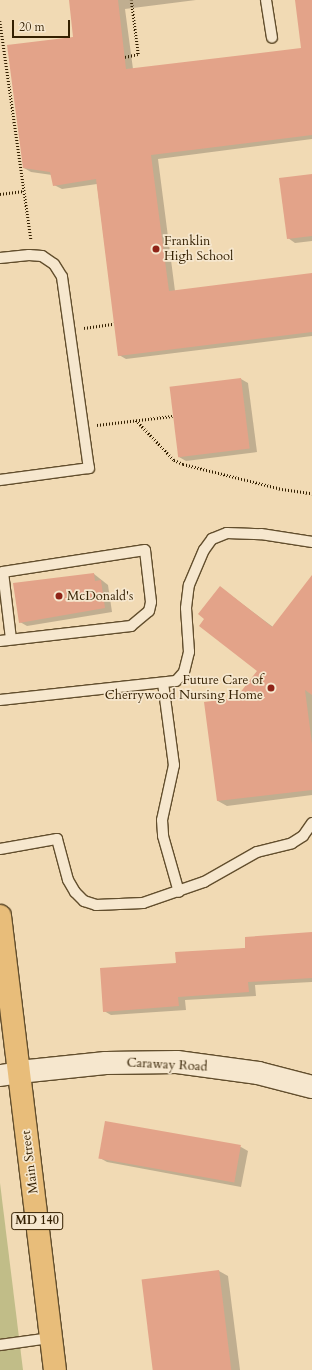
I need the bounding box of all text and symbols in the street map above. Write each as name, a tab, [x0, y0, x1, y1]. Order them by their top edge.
scale bar	[14, 12, 72, 38]
text: 20 m	[19, 19, 45, 35]
place label: Franklin High School	[164, 234, 233, 265]
marker: Franklin High School	[151, 244, 161, 254]
place label: McDonald's	[67, 588, 133, 604]
marker: McDonald's	[54, 591, 64, 601]
place label: Future Care of Cherrywood Nursing Home	[105, 673, 263, 704]
marker: Future Care of Cherrywood Nursing Home	[266, 683, 276, 693]
street label: Caraway Road	[126, 1055, 208, 1075]
street label: Main Street	[18, 1129, 42, 1195]
road number: MD 140	[11, 1211, 63, 1231]

